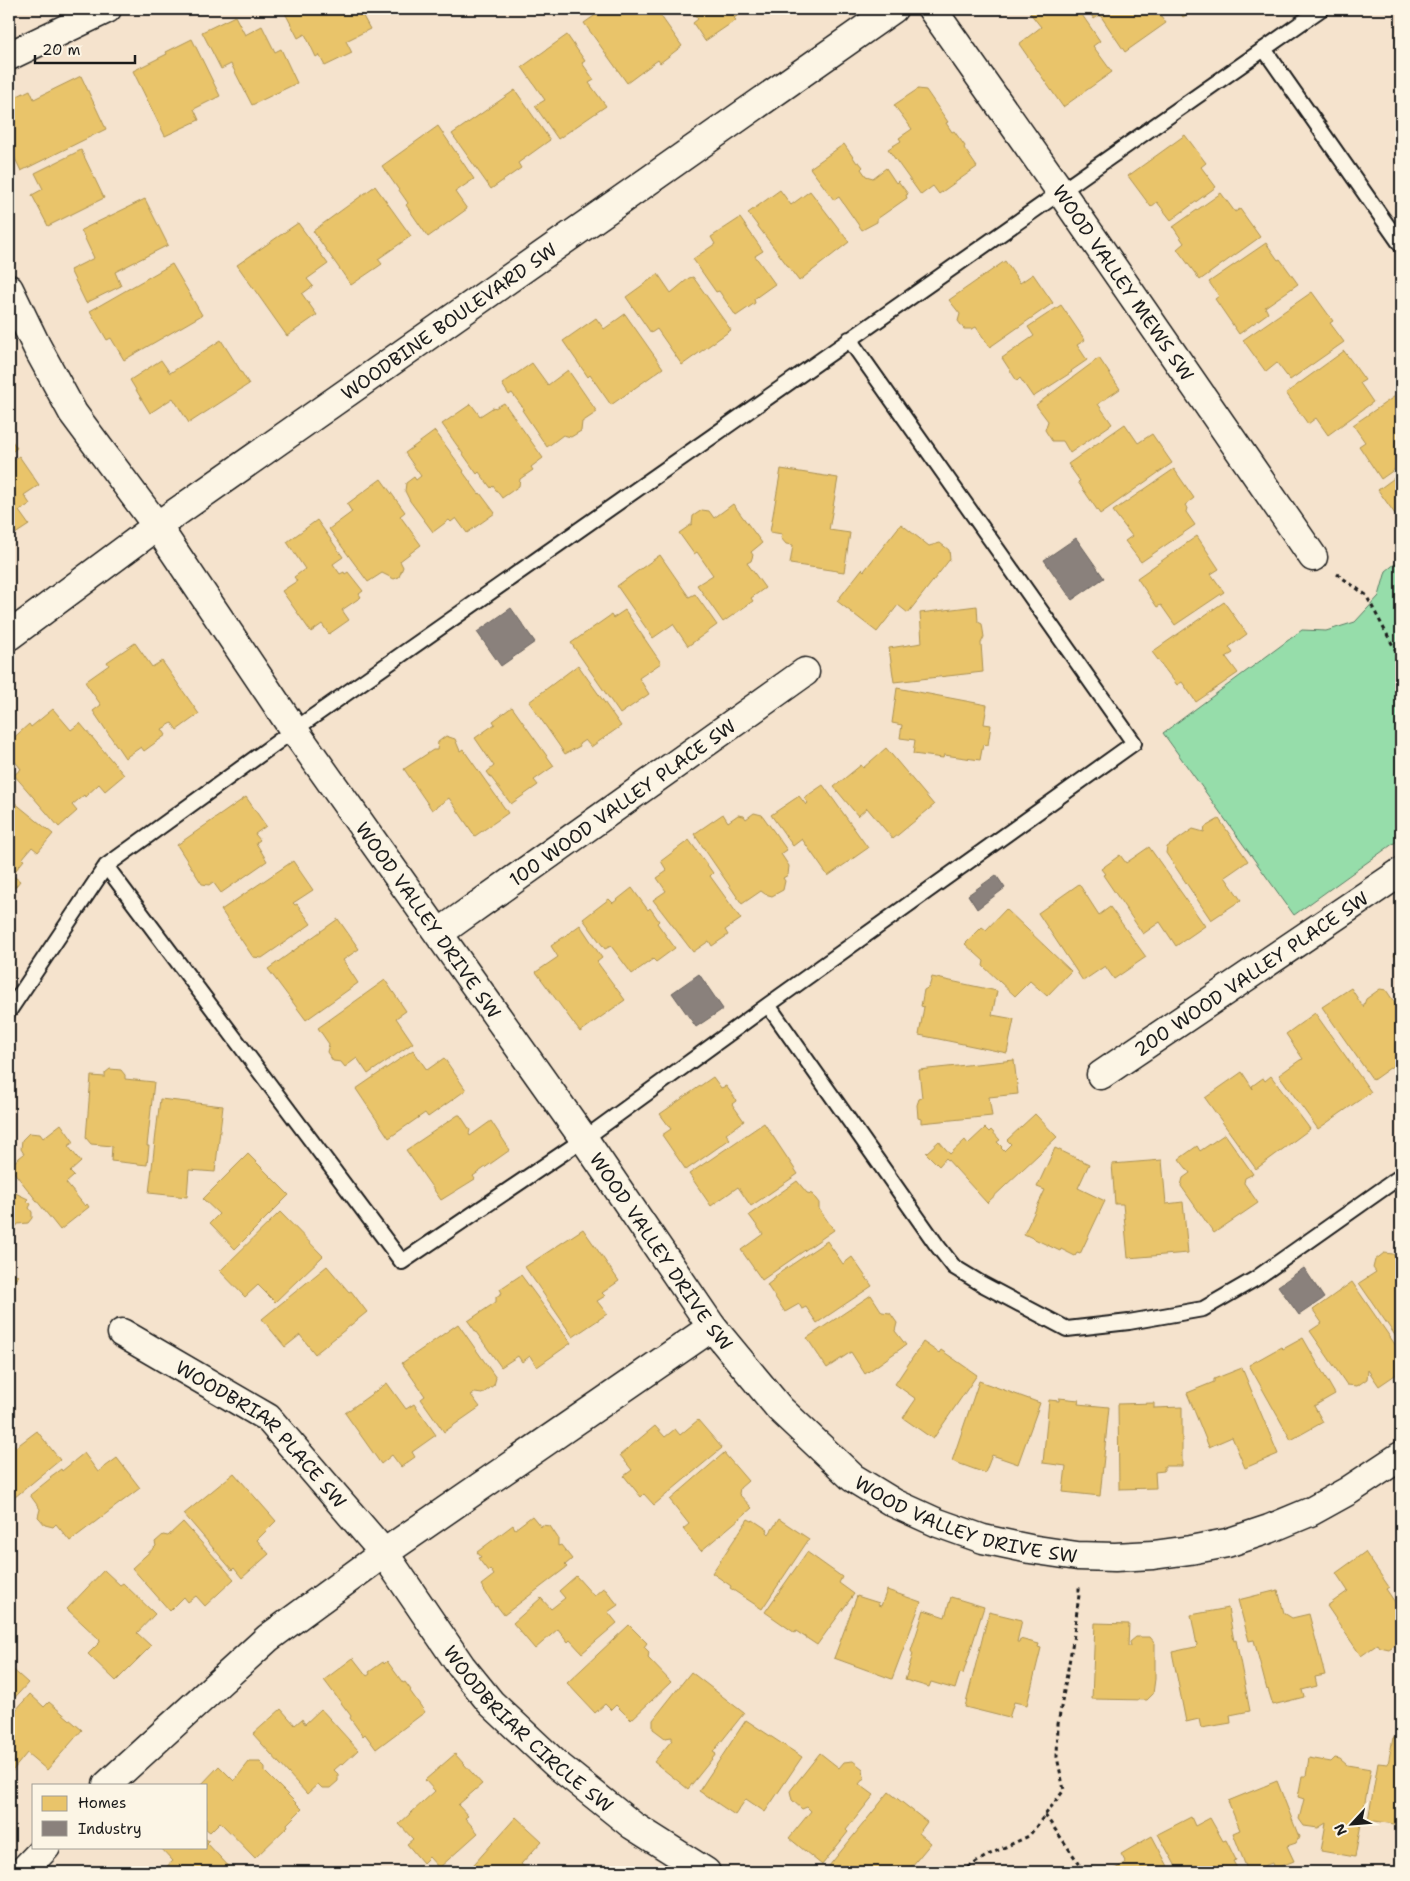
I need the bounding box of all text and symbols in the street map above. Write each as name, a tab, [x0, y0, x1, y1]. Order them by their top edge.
scale bar	[35, 32, 135, 64]
text: 20 m	[42, 40, 81, 60]
street label: WOOD VALLEY MEWS SW	[1047, 180, 1200, 386]
street label: WOODBINE BOULEVARD SW	[336, 237, 562, 405]
street label: 100 WOOD VALLEY PLACE SW	[504, 713, 741, 892]
street label: WOOD VALLEY DRIVE SW	[350, 817, 507, 1023]
street label: 200 WOOD VALLEY PLACE SW	[1129, 885, 1373, 1062]
street label: WOOD VALLEY DRIVE SW	[584, 1147, 739, 1356]
street label: WOODBRIAR PLACE SW	[171, 1355, 352, 1513]
street label: WOOD VALLEY DRIVE SW	[850, 1470, 1079, 1568]
street label: WOODBRIAR CIRCLE SW	[438, 1640, 619, 1818]
legend	[32, 1784, 208, 1848]
text: Homes	[78, 1793, 126, 1813]
north arrow	[1328, 1798, 1378, 1848]
text: Industry	[78, 1819, 142, 1839]
text: N	[1330, 1821, 1351, 1839]

